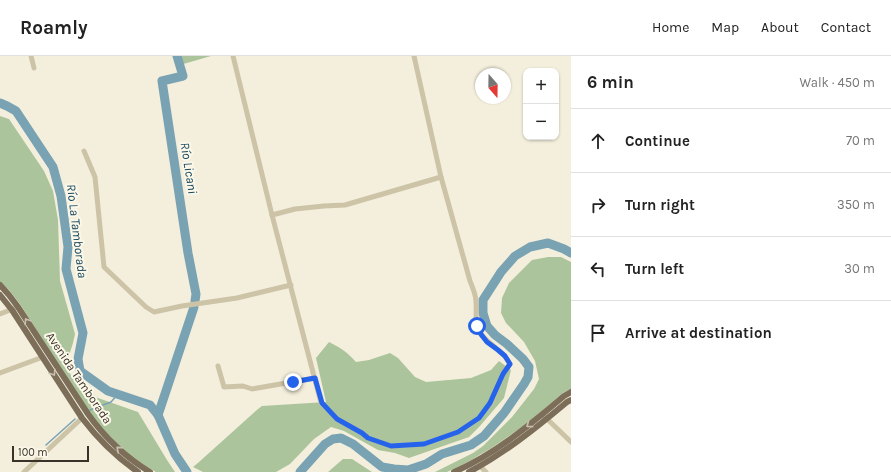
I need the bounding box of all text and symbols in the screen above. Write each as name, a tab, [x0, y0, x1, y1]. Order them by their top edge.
text: Roamly	[20, 17, 87, 39]
text: Home	[652, 19, 689, 36]
text: Map	[711, 19, 739, 36]
text: About	[761, 19, 799, 36]
text: Contact	[821, 19, 871, 36]
north arrow	[475, 68, 511, 104]
map controls	[523, 68, 559, 140]
button: +	[523, 68, 559, 104]
text: 6 min	[587, 72, 634, 92]
text: Walk · 450 m	[800, 75, 875, 90]
button: −	[523, 104, 559, 140]
icon: ahead	[587, 130, 609, 152]
text: Continue	[625, 132, 690, 150]
text: 70 m	[846, 133, 875, 148]
water label: Río Licani	[178, 141, 201, 195]
water label: Río La Tamborada	[64, 183, 90, 279]
icon: right	[587, 194, 609, 216]
text: Turn right	[625, 196, 695, 214]
text: 350 m	[837, 197, 875, 212]
icon: left	[587, 258, 609, 280]
text: Turn left	[625, 260, 684, 278]
text: 30 m	[844, 261, 875, 276]
route start	[468, 317, 486, 335]
one-way arrow	[25, 318, 32, 325]
icon: arrive	[587, 322, 609, 344]
text: Arrive at destination	[625, 324, 772, 342]
street label: Avenida Tamborada	[43, 330, 115, 426]
one-way arrow	[49, 369, 56, 376]
route end	[284, 373, 302, 391]
one-way arrow	[527, 420, 534, 427]
scale bar	[12, 444, 89, 463]
text: 100 m	[18, 446, 48, 459]
one-way arrow	[116, 447, 123, 454]

